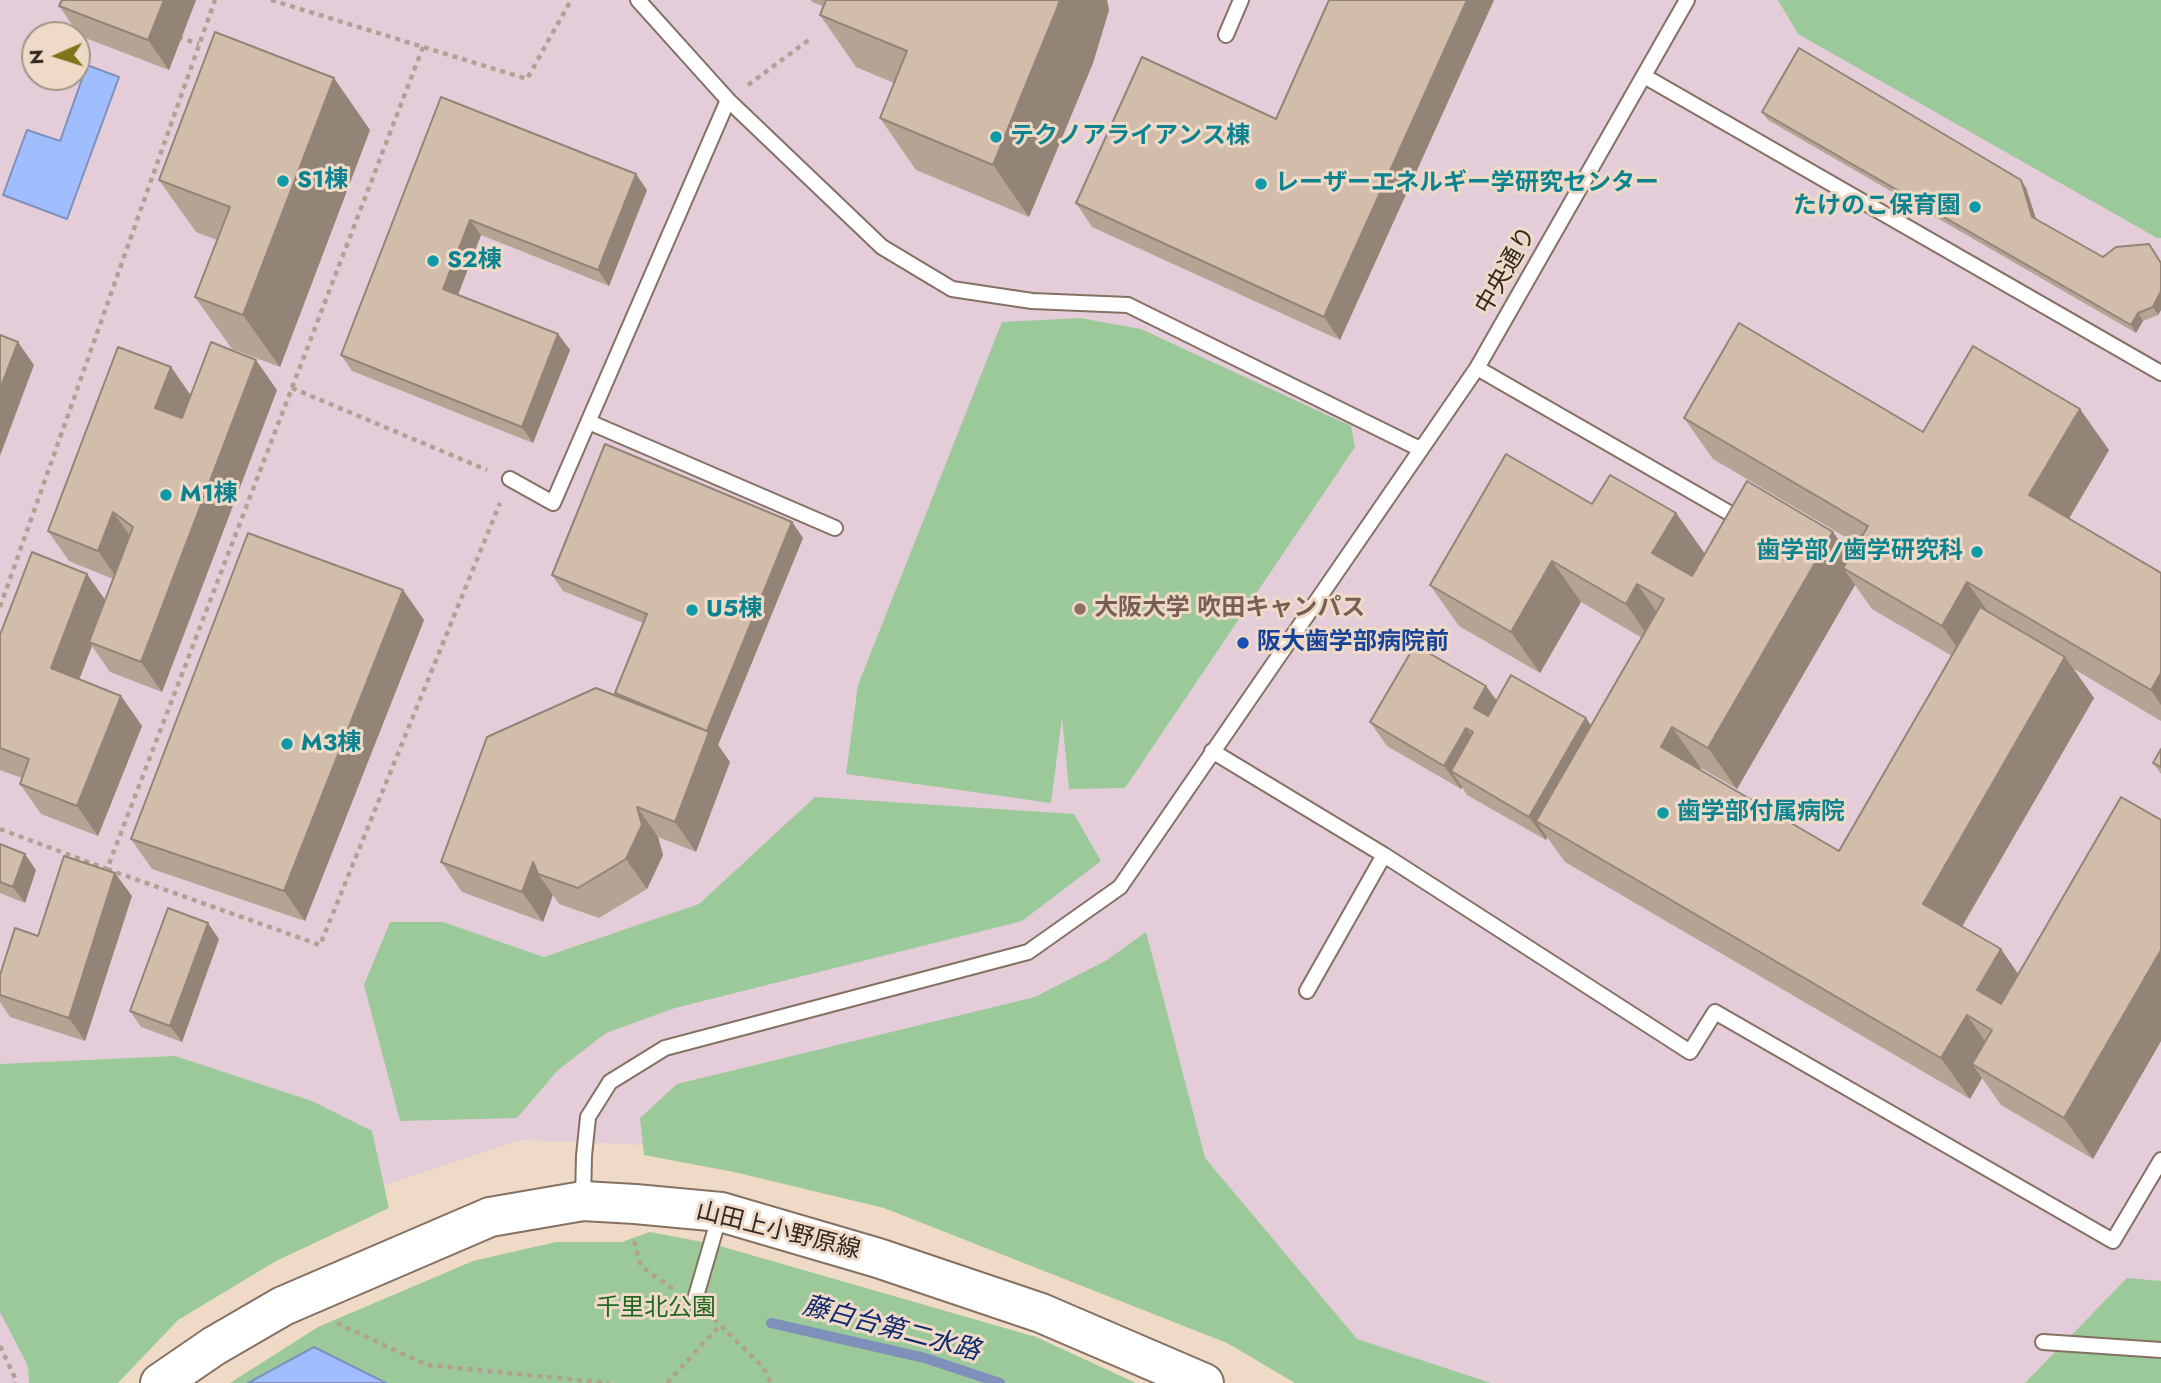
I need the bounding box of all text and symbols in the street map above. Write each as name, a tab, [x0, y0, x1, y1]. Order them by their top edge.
north arrow	[21, 21, 91, 91]
text: N	[23, 49, 50, 65]
place label: テクノアライアンス棟	[1010, 123, 1250, 151]
marker: テクノアライアンス棟	[988, 129, 1004, 145]
place label: S1棟	[297, 167, 348, 195]
place label: レーザーエネルギー学研究センター	[1275, 170, 1659, 198]
marker: S1棟	[275, 173, 291, 189]
marker: レーザーエネルギー学研究センター	[1253, 176, 1269, 192]
place label: たけのこ保育園	[1793, 193, 1961, 221]
marker: たけのこ保育園	[1967, 199, 1983, 215]
street label: 中央通り	[1471, 222, 1543, 320]
place label: S2棟	[447, 247, 502, 275]
marker: S2棟	[425, 253, 441, 269]
place label: M1棟	[180, 481, 238, 509]
marker: M1棟	[158, 487, 174, 503]
place label: 歯学部/歯学研究科	[1756, 538, 1963, 566]
marker: 歯学部/歯学研究科	[1969, 544, 1985, 560]
place label: 大阪大学 吹田キャンパス	[1094, 595, 1365, 623]
place label: U5棟	[706, 596, 762, 624]
marker: 大阪大学 吹田キャンパス	[1072, 601, 1088, 617]
marker: U5棟	[684, 602, 700, 618]
place label: 阪大歯学部病院前	[1257, 629, 1449, 657]
marker: 阪大歯学部病院前	[1235, 635, 1251, 651]
place label: M3棟	[301, 730, 361, 758]
marker: M3棟	[279, 736, 295, 752]
place label: 歯学部付属病院	[1677, 799, 1845, 827]
marker: 歯学部付属病院	[1655, 805, 1671, 821]
street label: 山田上小野原線	[693, 1198, 863, 1266]
water label: 藤白台第二水路	[799, 1291, 983, 1369]
park label: 千里北公園	[596, 1295, 716, 1323]

